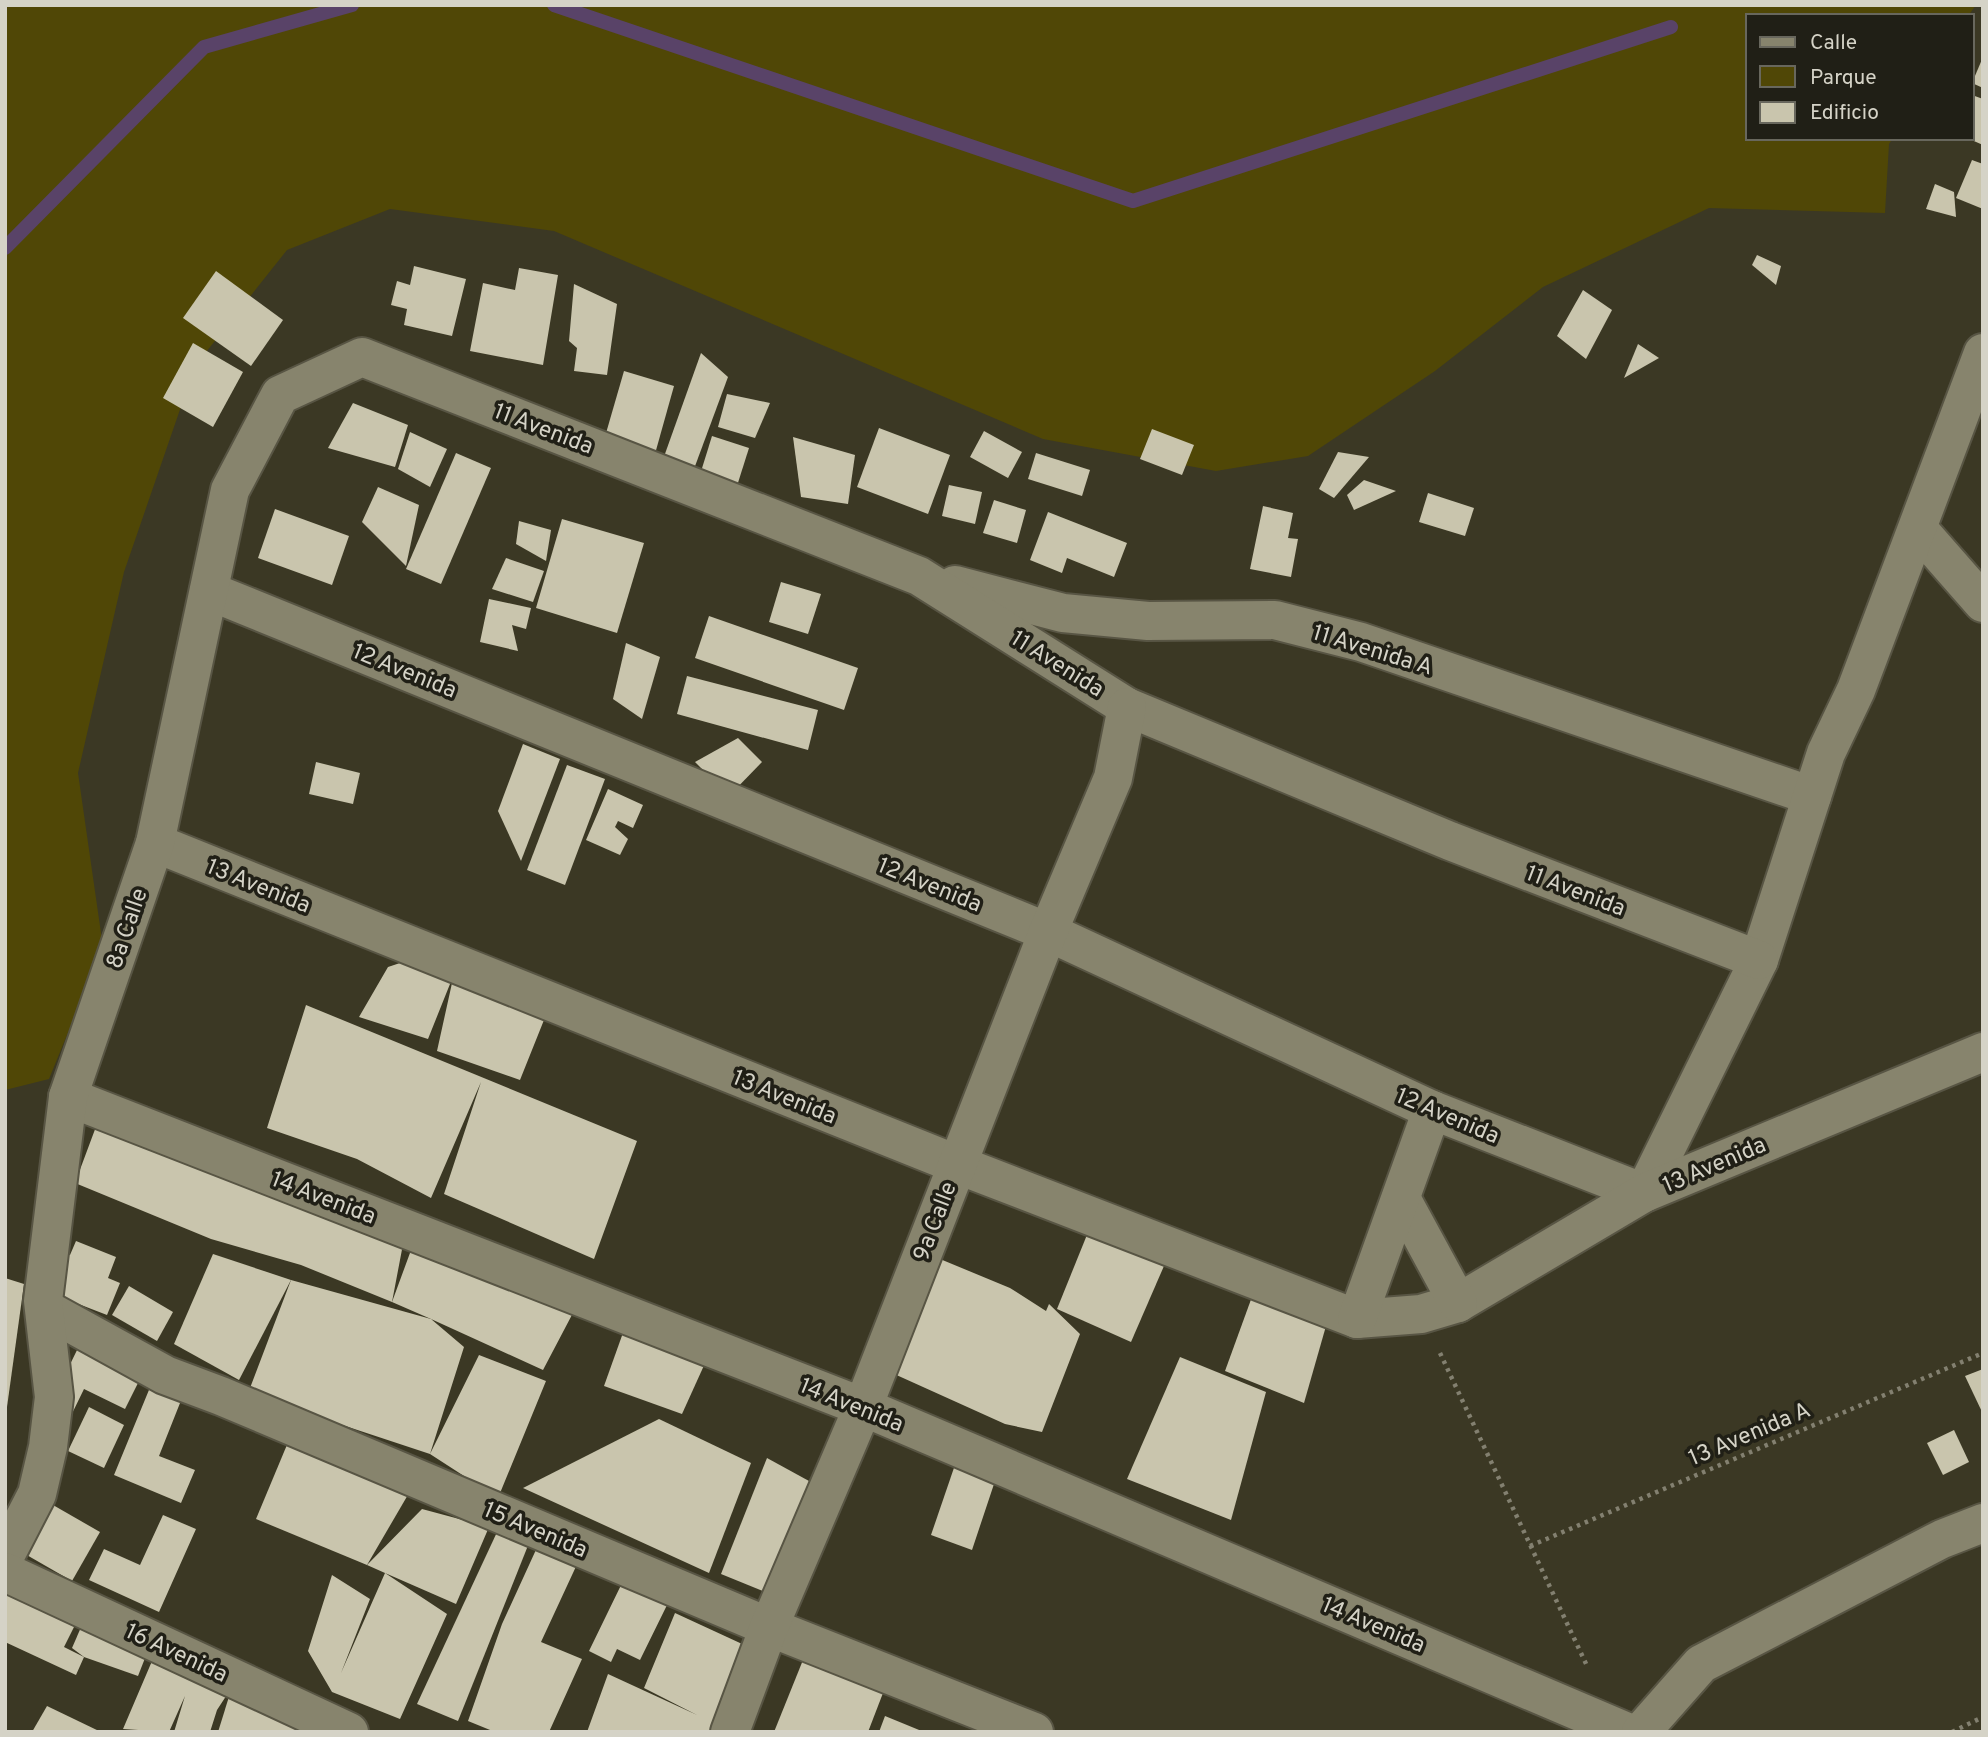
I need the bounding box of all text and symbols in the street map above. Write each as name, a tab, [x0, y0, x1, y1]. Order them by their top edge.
legend	[1746, 14, 1974, 140]
text: Calle	[1810, 30, 1857, 57]
text: Parque	[1810, 65, 1877, 92]
text: Edificio	[1810, 100, 1879, 127]
street label: 11 Avenida	[489, 398, 597, 463]
street label: 11 Avenida A	[1309, 619, 1436, 683]
street label: 11 Avenida	[1005, 625, 1109, 705]
street label: 12 Avenida	[348, 638, 460, 706]
street label: 12 Avenida	[873, 852, 985, 920]
street label: 13 Avenida	[202, 853, 314, 921]
street label: 11 Avenida	[1521, 860, 1629, 925]
street label: 8a Calle	[101, 885, 156, 973]
street label: 13 Avenida	[728, 1064, 840, 1132]
street label: 12 Avenida	[1391, 1083, 1503, 1152]
street label: 13 Avenida	[1659, 1132, 1771, 1201]
street label: 14 Avenida	[267, 1166, 379, 1232]
street label: 9a Calle	[908, 1178, 965, 1266]
street label: 14 Avenida	[795, 1372, 907, 1440]
street label: 13 Avenida A	[1685, 1397, 1815, 1474]
street label: 15 Avenida	[479, 1496, 591, 1566]
street label: 14 Avenida	[1317, 1592, 1429, 1661]
street label: 16 Avenida	[120, 1618, 232, 1691]

